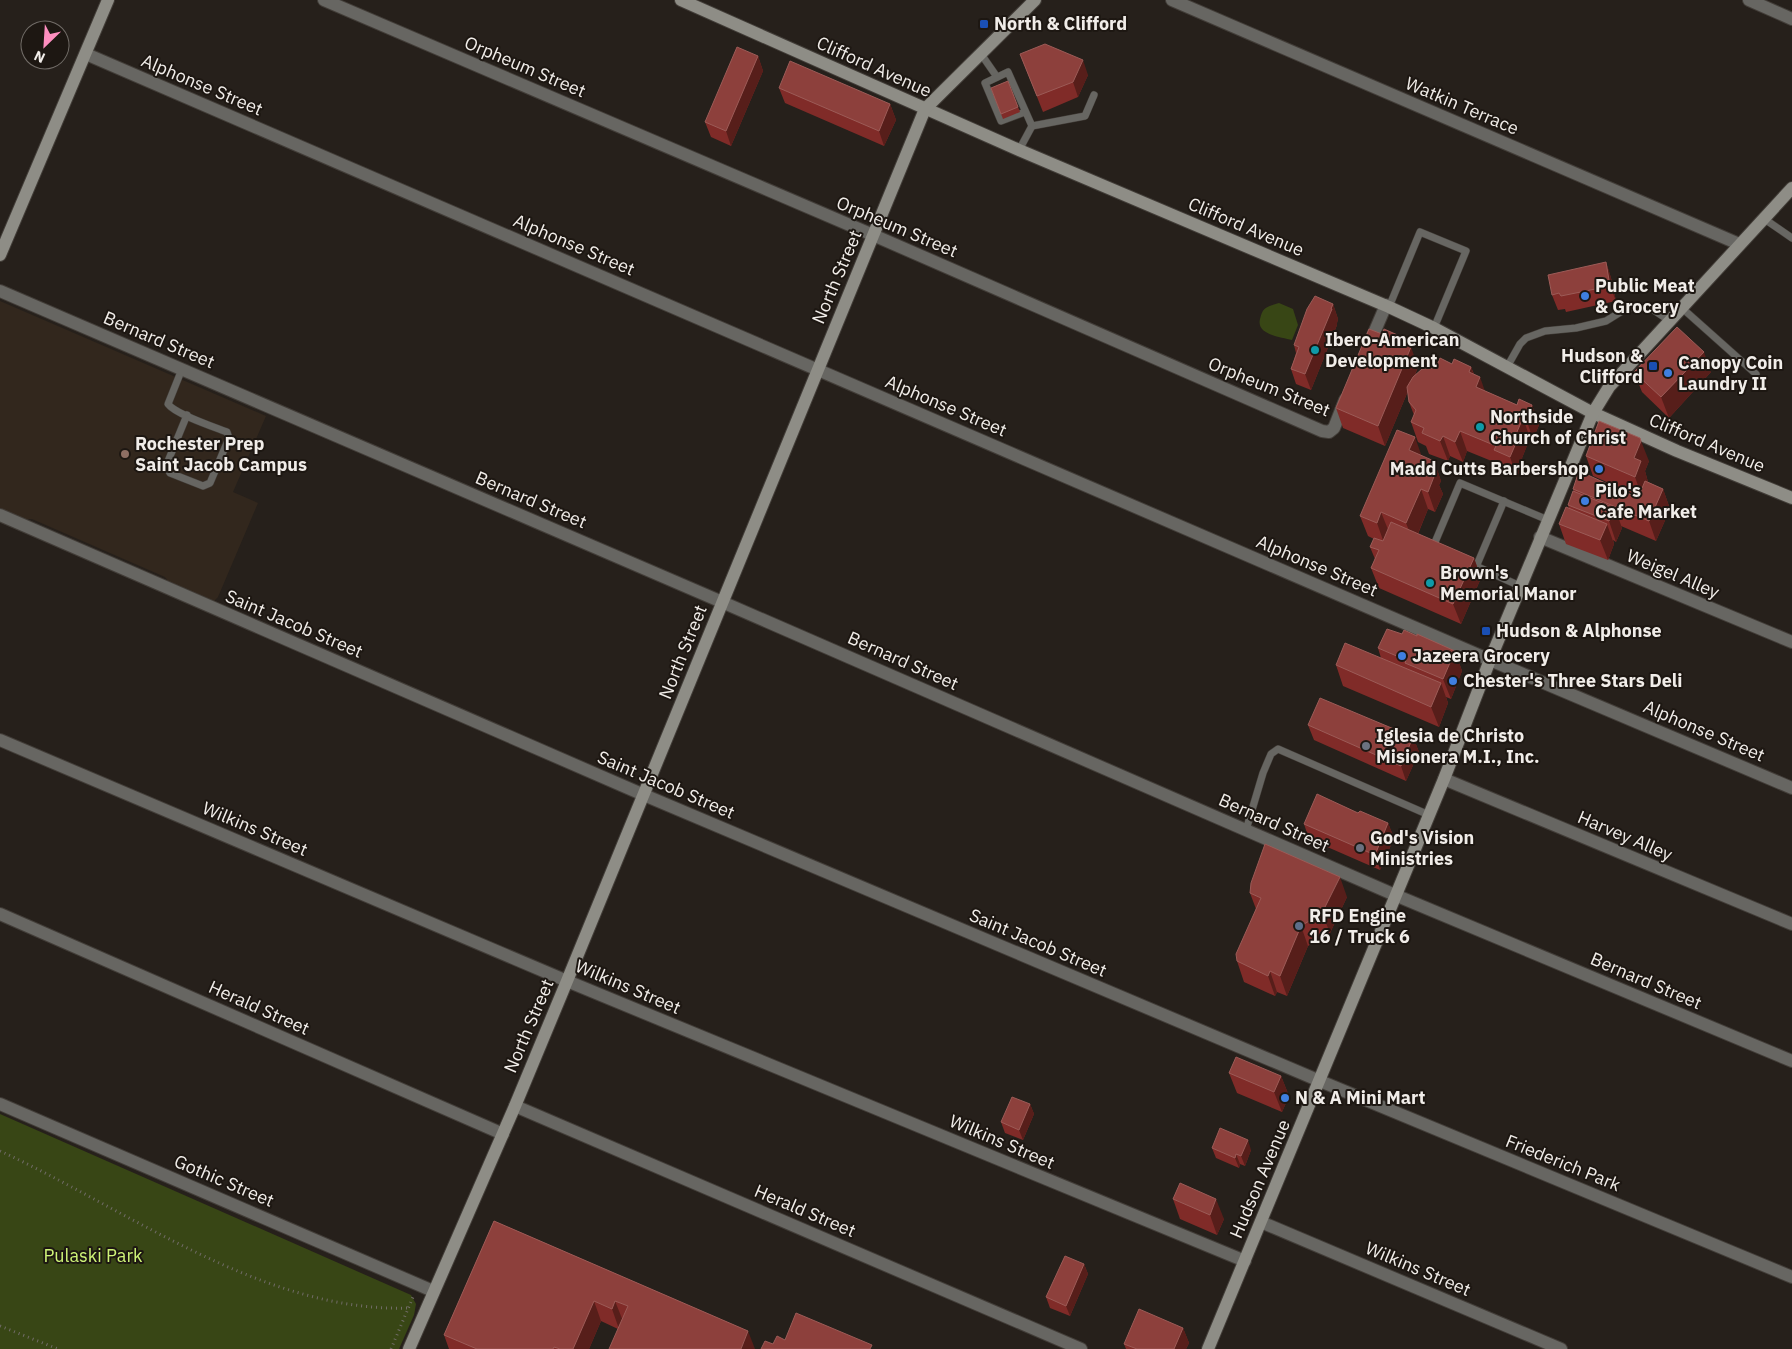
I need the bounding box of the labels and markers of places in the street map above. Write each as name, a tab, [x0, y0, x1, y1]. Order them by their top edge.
place label: North & Clifford	[994, 12, 1127, 35]
marker: North & Clifford	[978, 18, 990, 30]
place label: Public Meat & Grocery	[1595, 274, 1695, 318]
marker: Public Meat & Grocery	[1579, 290, 1591, 302]
place label: Ibero-American Development	[1325, 328, 1460, 372]
marker: Ibero-American Development	[1309, 344, 1321, 356]
place label: Hudson & Clifford	[1561, 344, 1643, 388]
place label: Canopy Coin Laundry II	[1678, 351, 1783, 395]
marker: Hudson & Clifford	[1647, 360, 1659, 372]
marker: Canopy Coin Laundry II	[1662, 367, 1674, 379]
place label: Northside Church of Christ	[1490, 405, 1626, 449]
marker: Northside Church of Christ	[1474, 421, 1486, 433]
place label: Rochester Prep Saint Jacob Campus	[135, 432, 307, 476]
marker: Rochester Prep Saint Jacob Campus	[119, 448, 131, 460]
place label: Madd Cutts Barbershop	[1390, 457, 1589, 480]
marker: Madd Cutts Barbershop	[1593, 463, 1605, 475]
place label: Pilo's Cafe Market	[1595, 479, 1697, 523]
marker: Pilo's Cafe Market	[1579, 495, 1591, 507]
place label: Brown's Memorial Manor	[1440, 561, 1577, 605]
marker: Brown's Memorial Manor	[1424, 577, 1436, 589]
place label: Hudson & Alphonse	[1496, 619, 1662, 642]
marker: Hudson & Alphonse	[1480, 625, 1492, 637]
place label: Jazeera Grocery	[1412, 644, 1550, 667]
marker: Jazeera Grocery	[1396, 650, 1408, 662]
place label: Chester's Three Stars Deli	[1463, 669, 1682, 692]
marker: Chester's Three Stars Deli	[1447, 675, 1459, 687]
place label: Iglesia de Christo Misionera M.I., Inc.	[1376, 724, 1540, 768]
marker: Iglesia de Christo Misionera M.I., Inc.	[1360, 740, 1372, 752]
place label: God's Vision Ministries	[1370, 826, 1474, 870]
marker: God's Vision Ministries	[1354, 842, 1366, 854]
place label: RFD Engine 16 / Truck 6	[1309, 904, 1410, 948]
marker: RFD Engine 16 / Truck 6	[1293, 920, 1305, 932]
place label: N & A Mini Mart	[1295, 1086, 1425, 1109]
marker: N & A Mini Mart	[1279, 1092, 1291, 1104]

